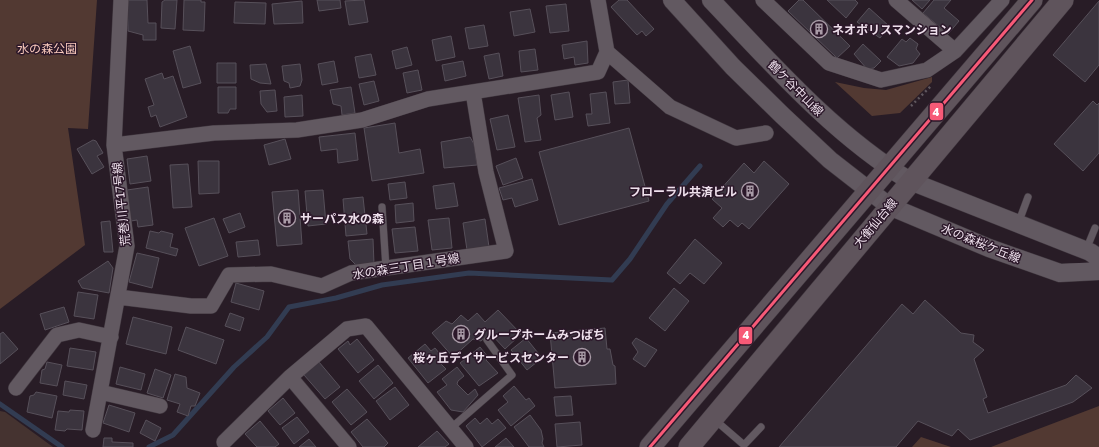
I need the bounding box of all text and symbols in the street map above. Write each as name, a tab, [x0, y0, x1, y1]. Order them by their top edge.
building icon: ネオポリスマンション	[809, 19, 829, 39]
place label: ネオポリスマンション	[832, 22, 952, 37]
park label: 水の森公園	[17, 41, 77, 56]
street label: 鶴ケ谷中山線	[765, 57, 827, 119]
line badge: 4	[929, 102, 944, 121]
text: 4	[933, 105, 940, 118]
street label: 荒巻川平17号線	[109, 161, 133, 247]
building icon: フローラル共済ビル	[740, 181, 760, 201]
place label: フローラル共済ビル	[629, 184, 737, 199]
street label: 大衡仙台線	[850, 195, 900, 251]
building icon: サーパス水の森	[277, 208, 297, 228]
place label: サーパス水の森	[300, 211, 384, 226]
street label: 水の森桜ケ丘線	[939, 220, 1023, 266]
street label: 水の森三丁目１号線	[351, 250, 461, 282]
building icon: グループホームみつばち	[451, 324, 471, 344]
line badge: 4	[738, 326, 753, 345]
place label: グループホームみつばち	[474, 327, 605, 342]
text: 4	[743, 328, 750, 341]
building icon: 桜ヶ丘デイサービスセンター	[572, 347, 592, 367]
place label: 桜ヶ丘デイサービスセンター	[413, 350, 569, 365]

